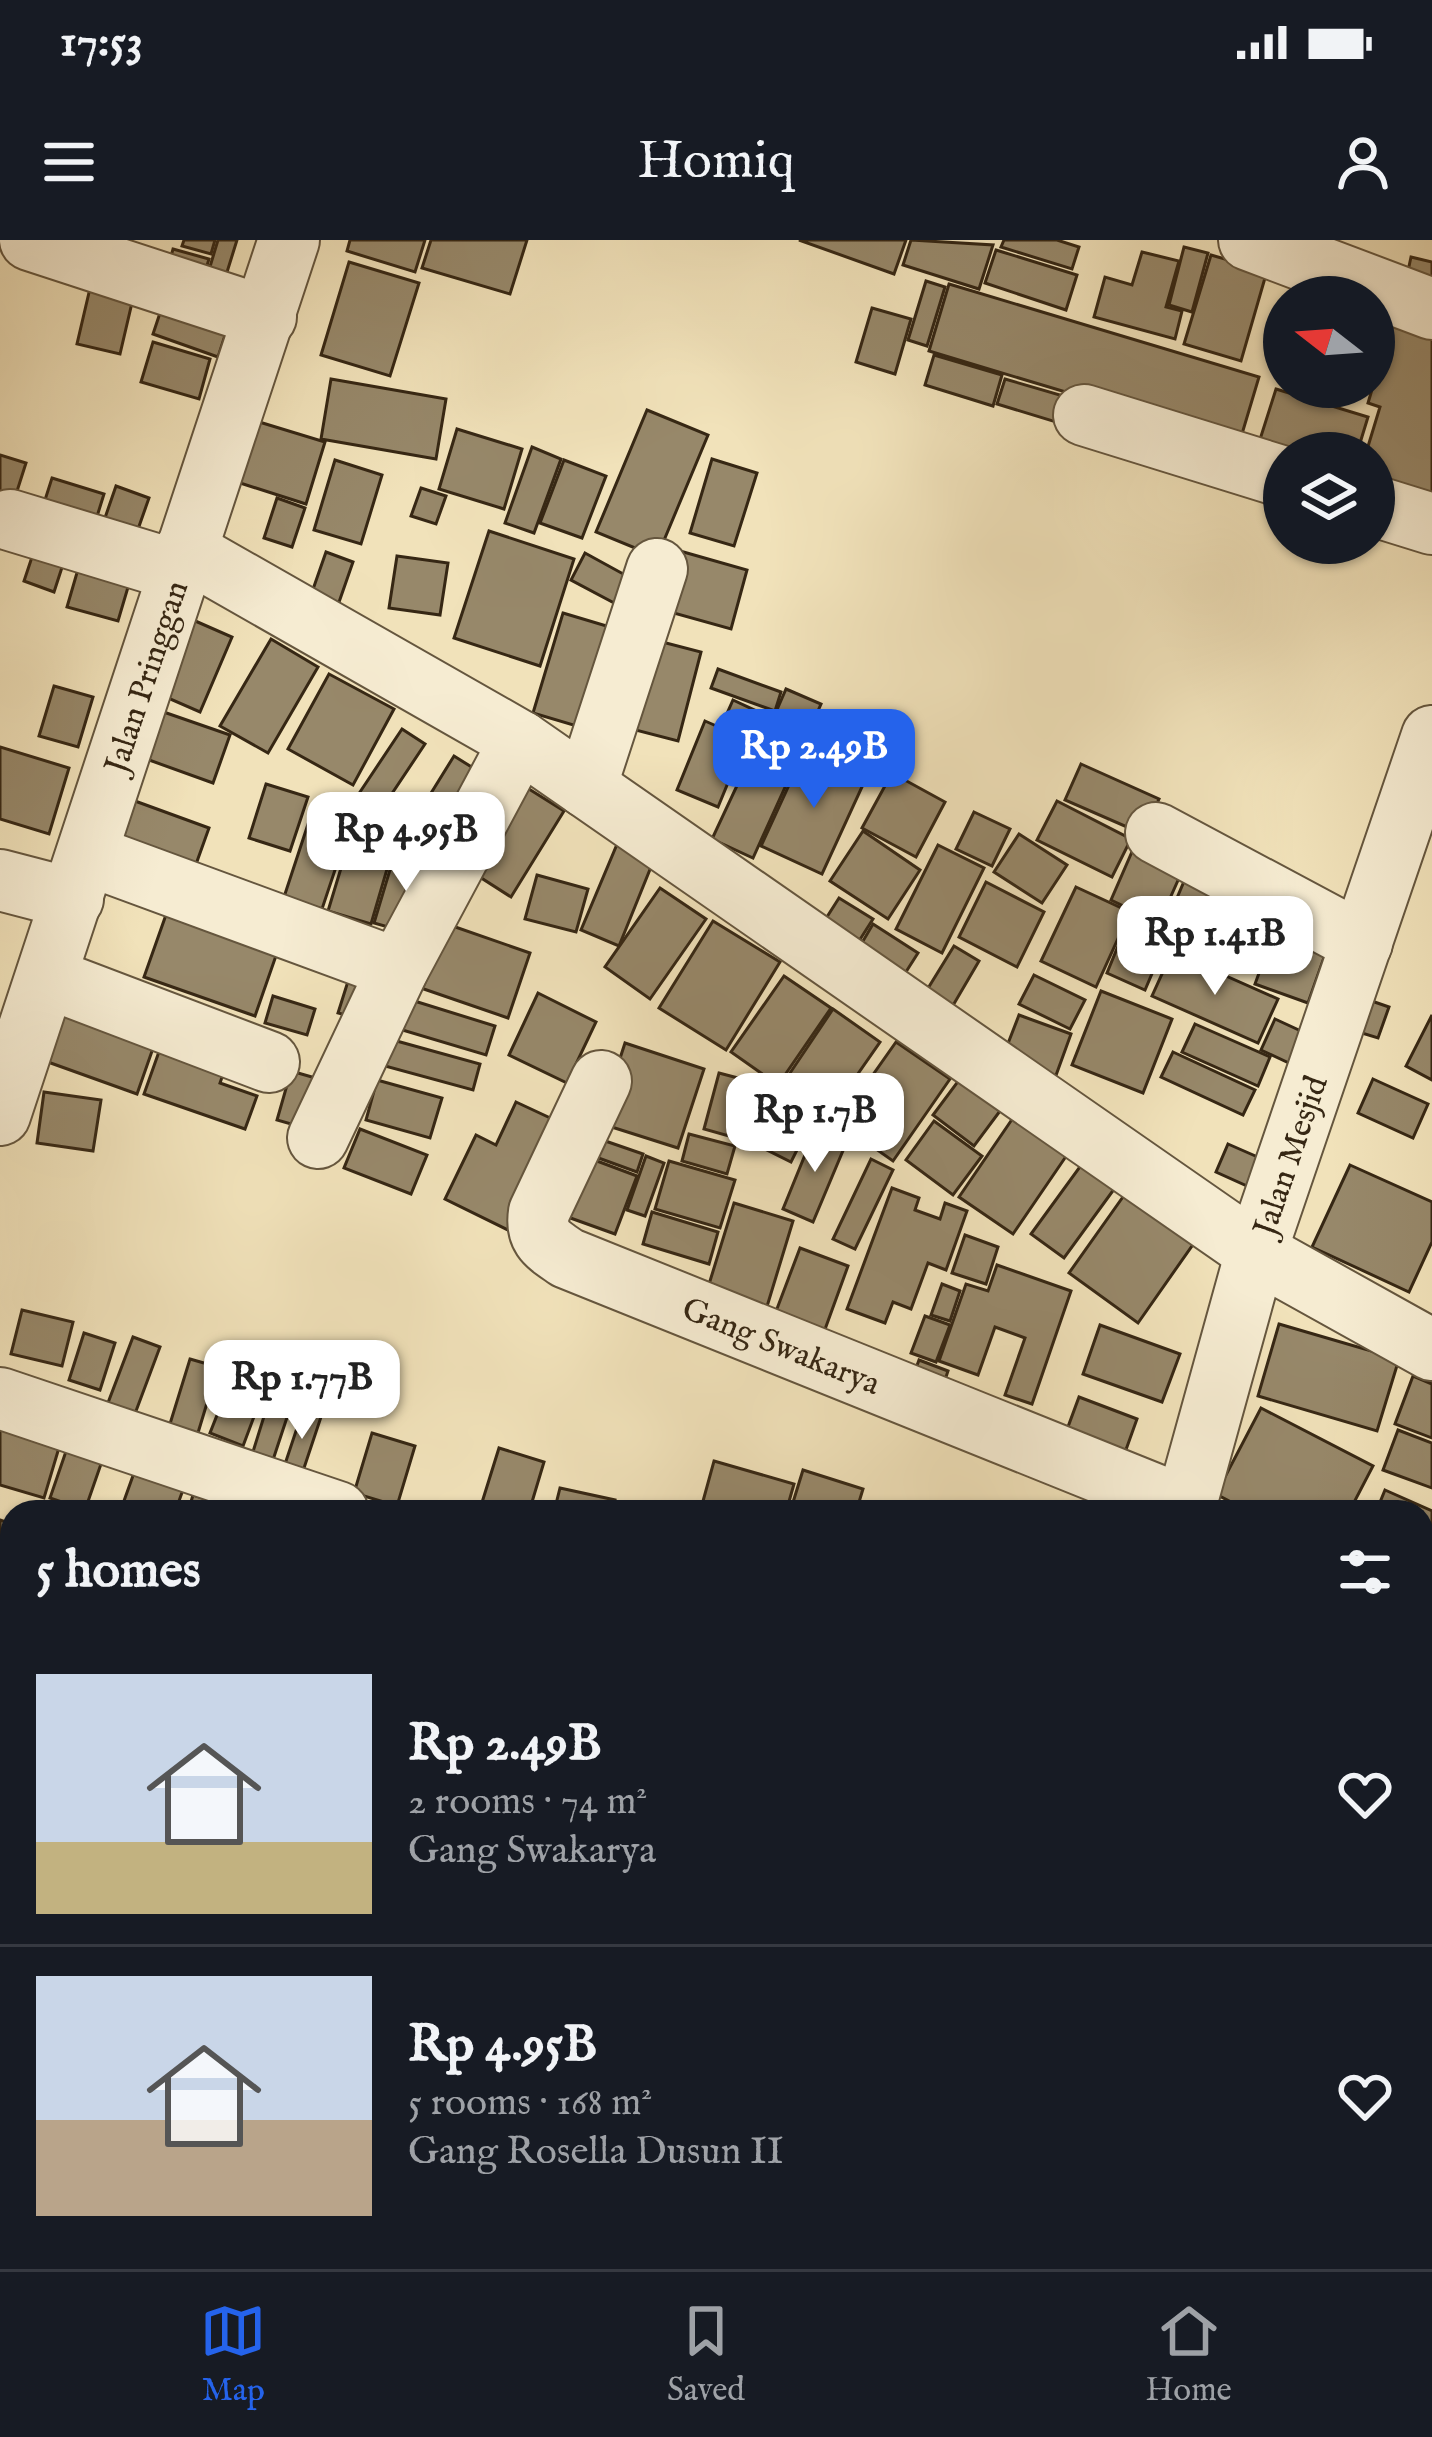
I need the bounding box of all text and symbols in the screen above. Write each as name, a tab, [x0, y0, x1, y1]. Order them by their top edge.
text: 17:53	[60, 14, 143, 71]
text: Homiq	[637, 128, 795, 197]
icon: menu	[36, 129, 102, 195]
icon: person	[1330, 129, 1396, 195]
north arrow	[1263, 276, 1395, 408]
map controls	[1263, 276, 1395, 564]
button: layers	[1263, 432, 1395, 564]
street label: Jalan Pringgan	[95, 576, 199, 783]
pin: Rp 2.49B	[690, 709, 938, 811]
text: Rp 2.49B	[740, 723, 888, 772]
pin: Rp 4.95B	[282, 792, 530, 894]
text: Rp 4.95B	[334, 806, 478, 855]
pin: Rp 1.41B	[1091, 896, 1339, 998]
text: Rp 1.41B	[1144, 910, 1286, 959]
street label: Jalan Mesjid	[1244, 1070, 1339, 1246]
pin: Rp 1.7B	[704, 1073, 926, 1175]
text: Rp 1.7B	[753, 1087, 877, 1136]
street label: Gang Swakarya	[676, 1289, 887, 1406]
pin: Rp 1.77B	[178, 1340, 426, 1442]
text: Rp 1.77B	[231, 1354, 373, 1403]
icon: filters	[1332, 1539, 1398, 1605]
text: 5 homes	[36, 1540, 201, 1605]
text: Rp 2.49B	[408, 1713, 602, 1778]
icon: home	[132, 1722, 276, 1866]
icon: heart	[1332, 1761, 1398, 1827]
text: 2 rooms · 74 m²	[408, 1778, 647, 1827]
text: Gang Swakarya	[408, 1827, 656, 1876]
text: Rp 4.95B	[408, 2014, 597, 2079]
icon: home	[132, 2024, 276, 2168]
icon: heart	[1332, 2063, 1398, 2129]
text: 5 rooms · 168 m²	[408, 2079, 652, 2128]
text: Gang Rosella Dusun II	[408, 2128, 783, 2177]
tab: Map	[200, 2298, 266, 2412]
tab: Saved	[667, 2298, 745, 2412]
tab: Home	[1146, 2298, 1232, 2412]

